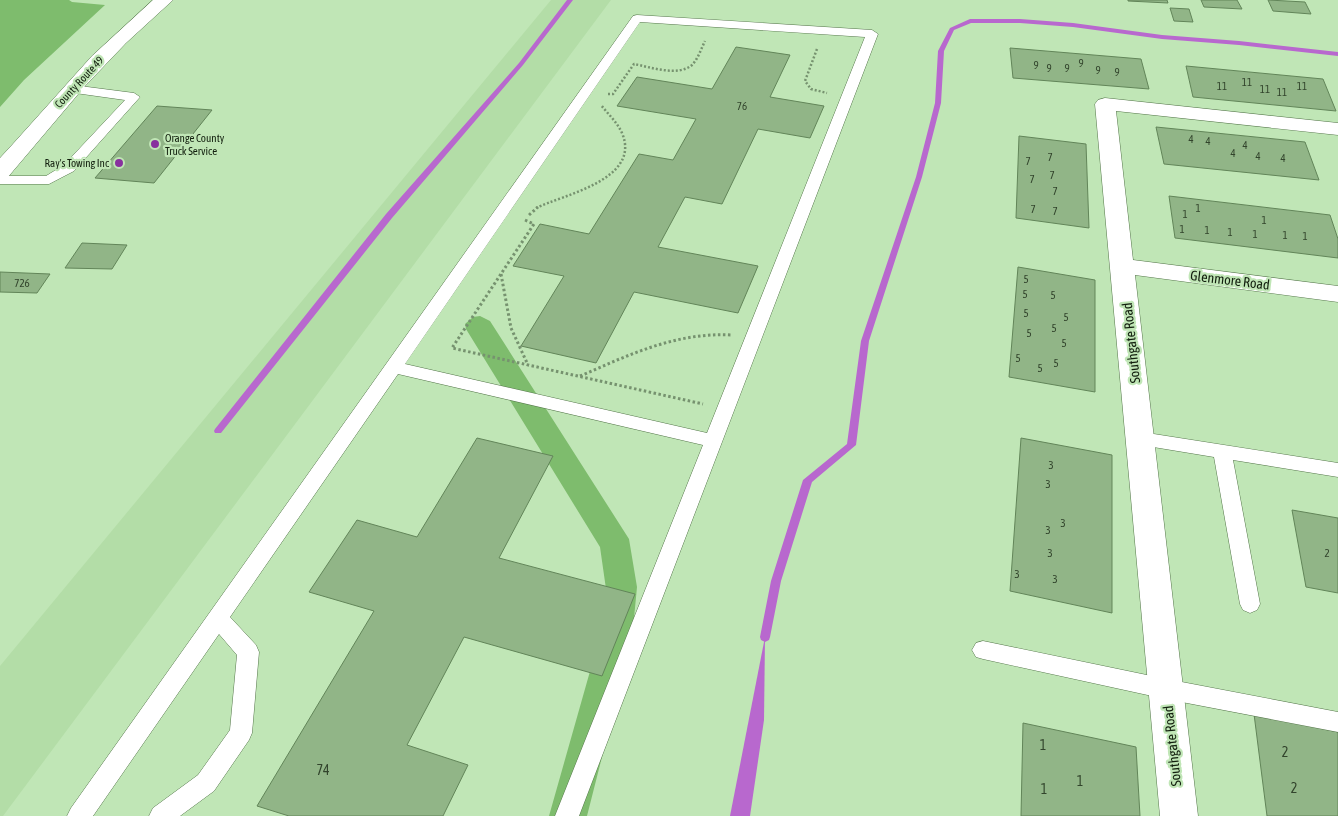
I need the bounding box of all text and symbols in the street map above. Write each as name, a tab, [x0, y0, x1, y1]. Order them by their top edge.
street label: County Route 49	[52, 54, 106, 110]
house number: 9	[1078, 57, 1084, 69]
house number: 9	[1033, 59, 1039, 71]
house number: 9	[1046, 62, 1052, 74]
house number: 9	[1064, 62, 1070, 74]
house number: 9	[1095, 64, 1101, 76]
house number: 9	[1114, 66, 1120, 78]
house number: 11	[1242, 76, 1252, 88]
house number: 11	[1217, 80, 1227, 92]
house number: 11	[1297, 80, 1307, 92]
house number: 11	[1260, 83, 1270, 95]
house number: 11	[1277, 86, 1287, 98]
house number: 76	[737, 100, 747, 112]
place label: Orange County Truck Service	[165, 132, 225, 157]
house number: 4	[1188, 133, 1194, 145]
house number: 4	[1205, 135, 1211, 147]
marker: Orange County Truck Service	[149, 138, 161, 150]
house number: 4	[1242, 139, 1248, 151]
house number: 4	[1230, 147, 1236, 159]
house number: 4	[1255, 150, 1261, 162]
house number: 7	[1047, 151, 1053, 163]
house number: 4	[1280, 152, 1286, 164]
house number: 7	[1025, 155, 1031, 167]
place label: Ray's Towing Inc	[45, 157, 110, 169]
marker: Ray's Towing Inc	[113, 157, 125, 169]
house number: 7	[1049, 169, 1055, 181]
house number: 7	[1029, 173, 1035, 185]
house number: 7	[1052, 185, 1058, 197]
house number: 1	[1195, 202, 1201, 214]
house number: 7	[1030, 203, 1036, 215]
house number: 7	[1052, 205, 1058, 217]
house number: 1	[1182, 208, 1188, 220]
house number: 1	[1261, 214, 1267, 226]
house number: 1	[1179, 223, 1185, 235]
house number: 1	[1204, 224, 1210, 236]
house number: 1	[1227, 226, 1233, 238]
house number: 1	[1252, 228, 1258, 240]
house number: 1	[1282, 229, 1288, 241]
house number: 1	[1302, 230, 1308, 242]
street label: Glenmore Road	[1189, 267, 1271, 293]
house number: 5	[1023, 273, 1029, 285]
house number: 726	[14, 277, 30, 289]
house number: 5	[1022, 288, 1028, 300]
house number: 5	[1050, 289, 1056, 301]
street label: Southgate Road	[1119, 302, 1143, 384]
house number: 5	[1023, 307, 1029, 319]
house number: 5	[1063, 311, 1069, 323]
house number: 5	[1051, 322, 1057, 334]
house number: 5	[1026, 327, 1032, 339]
house number: 5	[1061, 337, 1067, 349]
house number: 5	[1015, 352, 1021, 364]
house number: 5	[1053, 357, 1059, 369]
house number: 5	[1037, 362, 1043, 374]
house number: 3	[1048, 459, 1054, 471]
house number: 3	[1045, 478, 1051, 490]
house number: 3	[1060, 517, 1066, 529]
house number: 3	[1045, 524, 1051, 536]
house number: 3	[1047, 547, 1053, 559]
house number: 2	[1324, 547, 1330, 559]
house number: 3	[1014, 568, 1020, 580]
house number: 3	[1052, 573, 1058, 585]
street label: Southgate Road	[1160, 705, 1184, 787]
house number: 1	[1040, 737, 1046, 753]
house number: 2	[1282, 744, 1288, 760]
house number: 74	[316, 762, 330, 778]
house number: 1	[1077, 773, 1083, 789]
house number: 2	[1291, 780, 1297, 796]
house number: 1	[1041, 781, 1047, 797]

